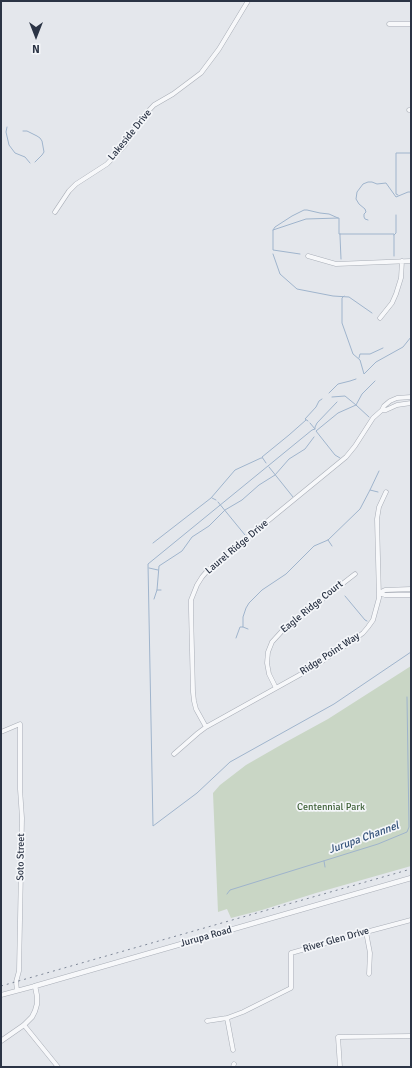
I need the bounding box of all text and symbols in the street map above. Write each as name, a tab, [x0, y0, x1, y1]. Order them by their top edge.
north arrow	[16, 16, 56, 56]
text: N	[32, 42, 40, 55]
street label: Lakeside Drive	[106, 107, 154, 163]
street label: Laurel Ridge Drive	[203, 517, 271, 577]
street label: Eagle Ridge Court	[279, 578, 345, 636]
street label: Ridge Point Way	[298, 630, 362, 678]
park label: Centennial Park	[297, 801, 365, 813]
water label: Jurupa Channel	[327, 819, 401, 857]
street label: Soto Street	[15, 833, 27, 881]
street label: Jurupa Road	[179, 924, 233, 950]
street label: River Glen Drive	[302, 925, 370, 955]

